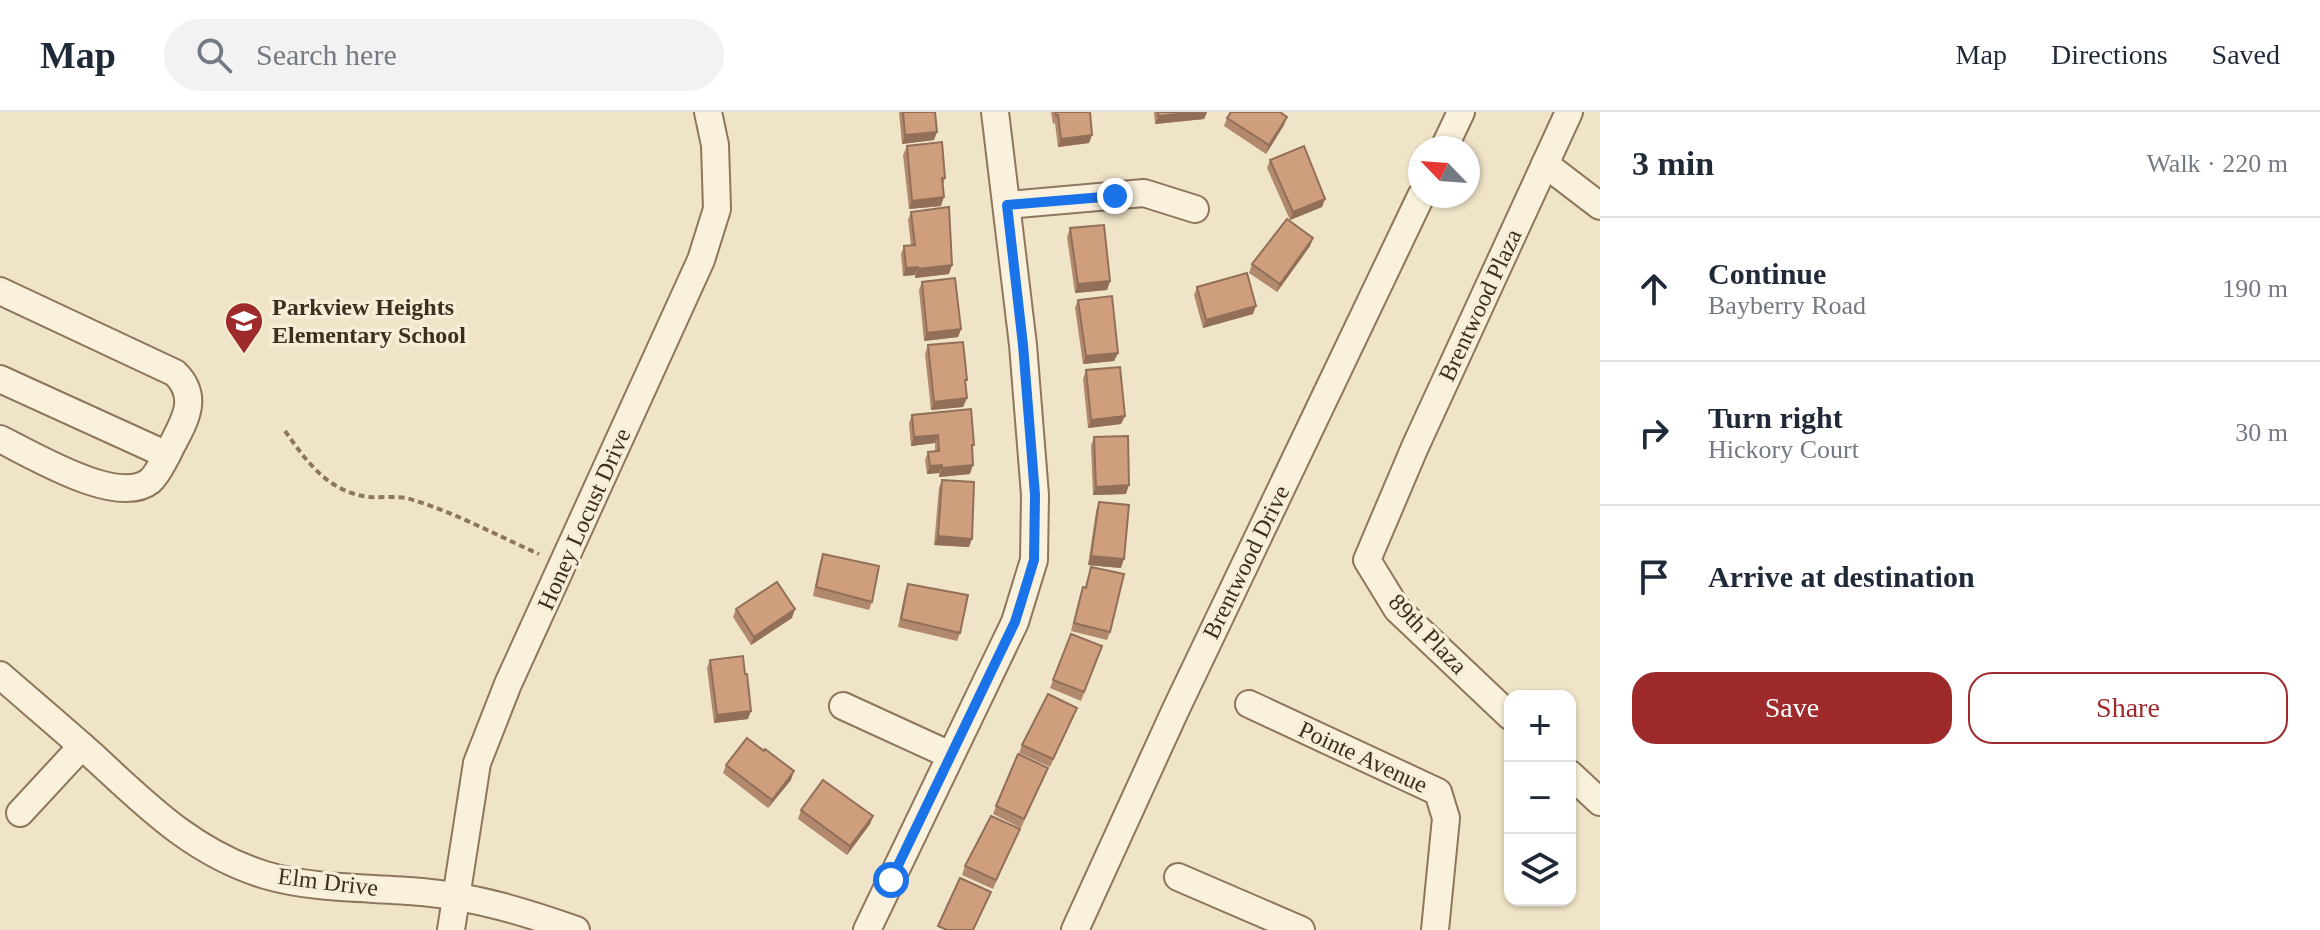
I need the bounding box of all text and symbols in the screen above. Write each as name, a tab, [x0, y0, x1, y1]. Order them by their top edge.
search box	[164, 19, 724, 91]
icon: search	[192, 33, 236, 77]
text: Map	[40, 34, 116, 76]
text: Search here	[256, 38, 397, 71]
text: Map	[1956, 39, 2007, 70]
text: Directions	[2051, 39, 2168, 70]
text: Saved	[2212, 39, 2280, 70]
north arrow	[1408, 136, 1480, 208]
text: 3 min	[1632, 145, 1714, 182]
text: Walk · 220 m	[2146, 149, 2288, 178]
route end	[1097, 178, 1133, 214]
street label: Brentwood Plaza	[1433, 225, 1527, 385]
text: Continue	[1708, 257, 1826, 290]
icon: ahead	[1632, 267, 1676, 311]
text: 190 m	[2222, 274, 2288, 303]
text: Bayberry Road	[1708, 291, 1866, 320]
place label: Parkview Heights Elementary School	[272, 294, 466, 348]
school or university icon: Parkview Heights Elementary School	[223, 300, 265, 355]
text: Turn right	[1708, 401, 1843, 434]
icon: right	[1632, 411, 1676, 455]
text: 30 m	[2235, 418, 2288, 447]
street label: Honey Locust Drive	[532, 424, 636, 614]
text: Hickory Court	[1708, 435, 1859, 464]
street label: Brentwood Drive	[1198, 481, 1294, 643]
icon: arrive	[1632, 555, 1676, 599]
text: Arrive at destination	[1708, 560, 1975, 593]
street label: 89th Plaza	[1384, 589, 1473, 679]
button: Save	[1632, 672, 1952, 744]
button: Share	[1968, 672, 2288, 744]
map controls	[1504, 690, 1576, 906]
button: +	[1504, 690, 1576, 762]
street label: Pointe Avenue	[1295, 716, 1431, 798]
button: −	[1504, 762, 1576, 834]
button: layers	[1504, 834, 1576, 906]
route start	[873, 862, 909, 898]
street label: Elm Drive	[276, 863, 380, 901]

